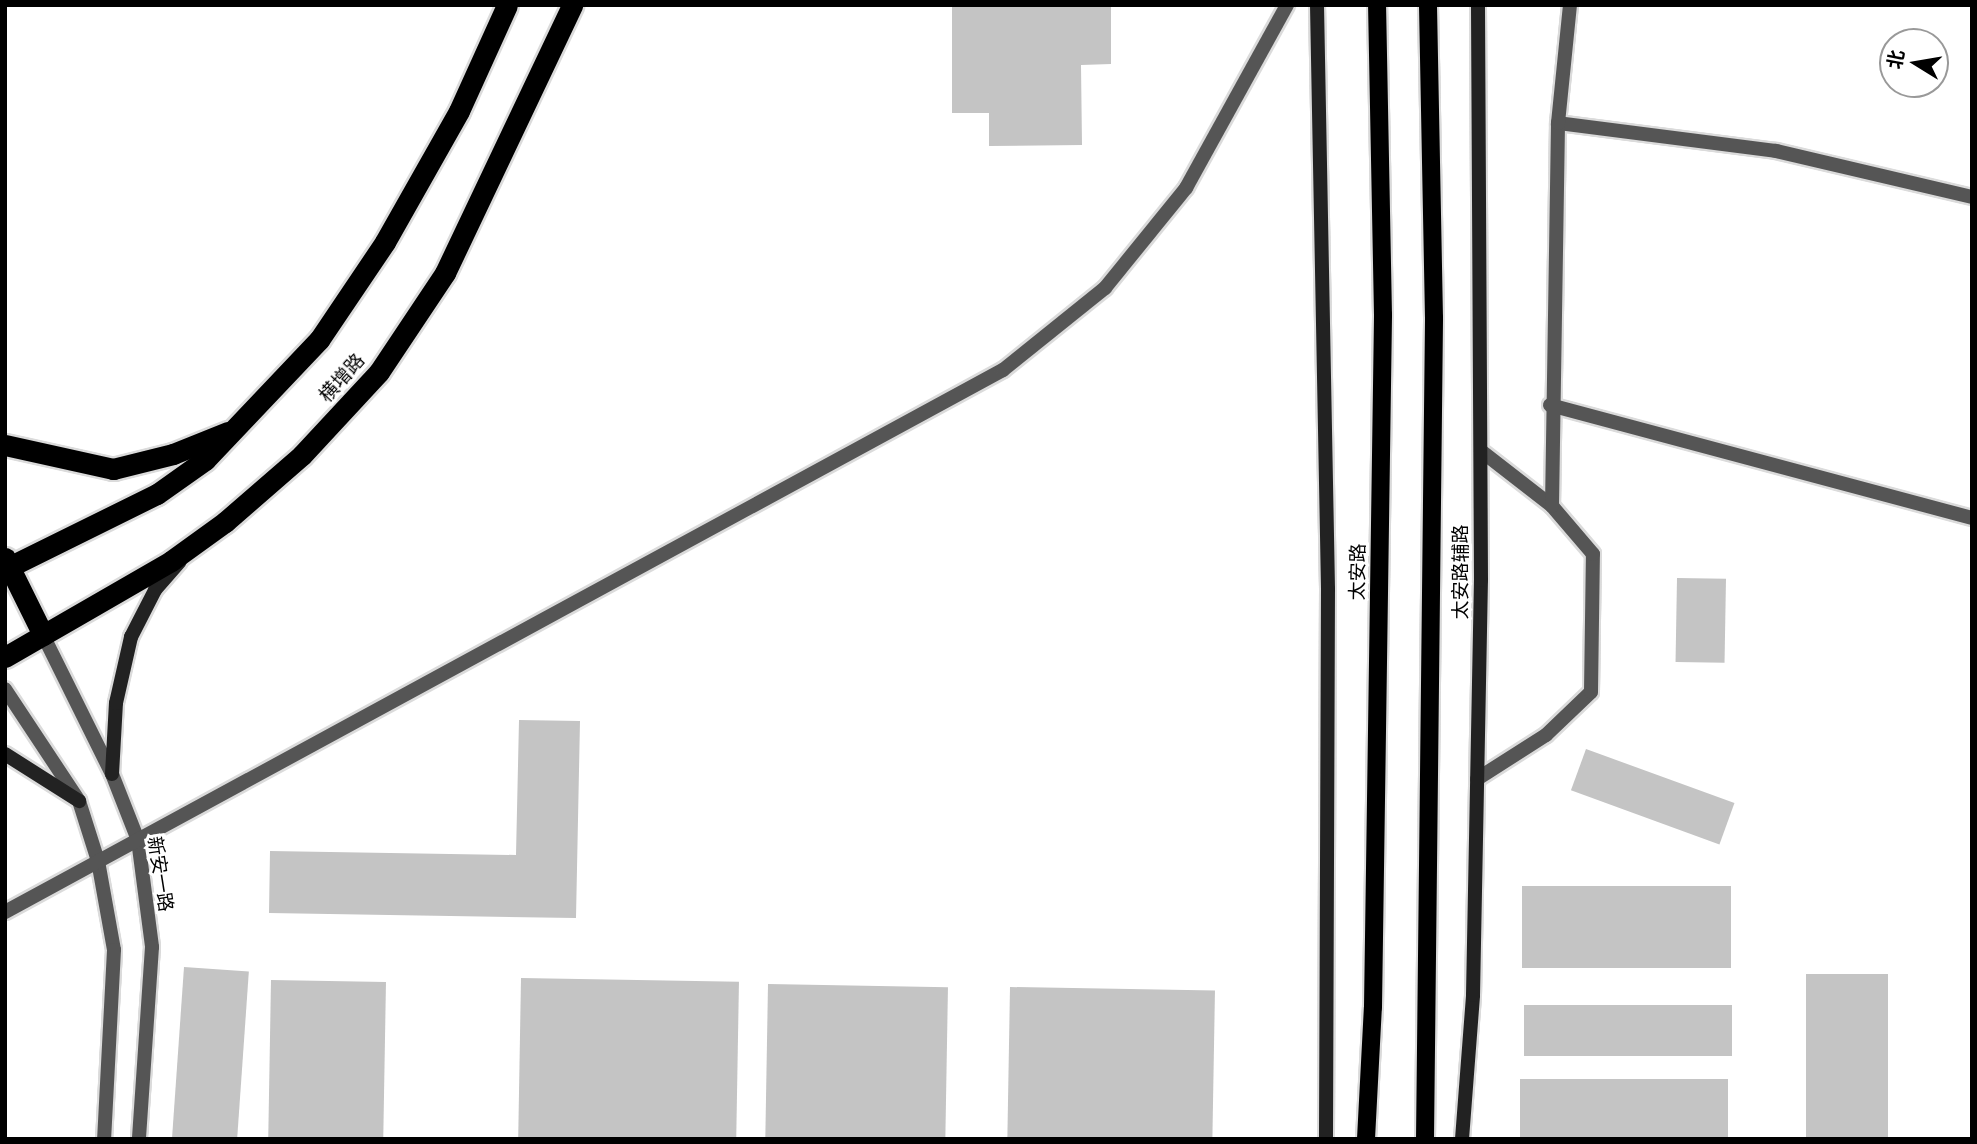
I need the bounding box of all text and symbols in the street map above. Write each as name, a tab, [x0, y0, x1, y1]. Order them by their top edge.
north arrow	[1879, 28, 1949, 98]
text: 北	[1881, 48, 1910, 71]
street label: 横增路	[314, 349, 370, 407]
street label: 太安路辅路	[1450, 525, 1472, 619]
street label: 太安路	[1346, 543, 1370, 601]
street label: 新安一路	[143, 835, 177, 913]

